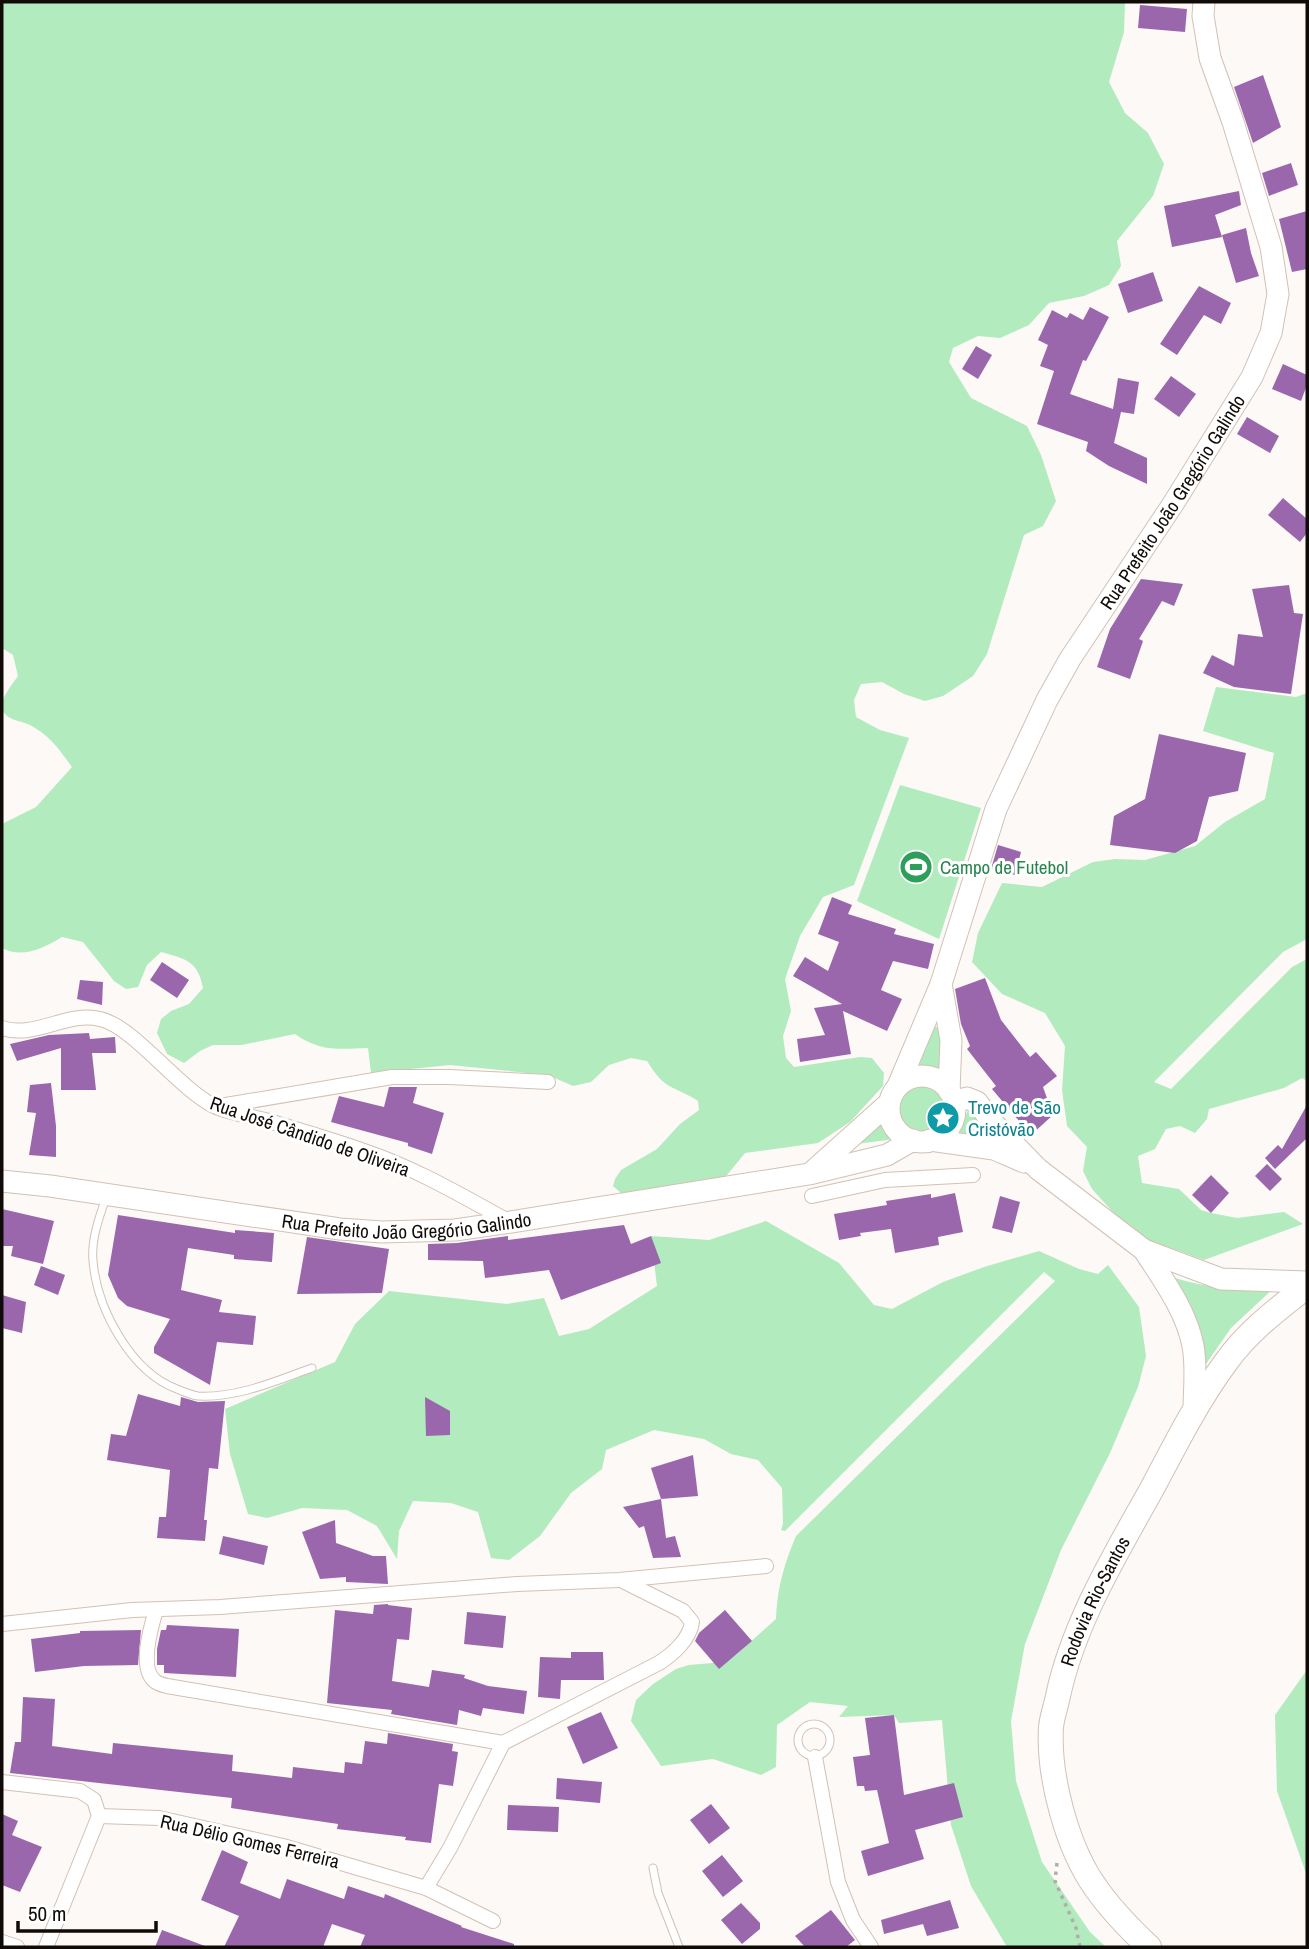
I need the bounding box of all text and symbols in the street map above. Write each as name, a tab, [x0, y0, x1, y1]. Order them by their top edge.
street label: Rua Prefeito João Gregório Galindo	[1094, 390, 1251, 614]
sports icon: Campo de Futebol	[897, 848, 935, 886]
place label: Campo de Futebol	[940, 854, 1068, 880]
street label: Rua José Cândido de Oliveira	[207, 1090, 414, 1183]
place label: Trevo de São Cristóvão	[968, 1094, 1061, 1142]
place icon: Trevo de São Cristóvão	[924, 1099, 962, 1137]
street label: Rua Prefeito João Gregório Galindo	[280, 1206, 533, 1245]
street label: Rodovia Rio-Santos	[1054, 1531, 1136, 1669]
street label: Rua Délio Gomes Ferreira	[158, 1808, 342, 1874]
scale bar	[18, 1890, 156, 1934]
text: 50 m	[28, 1899, 66, 1928]

